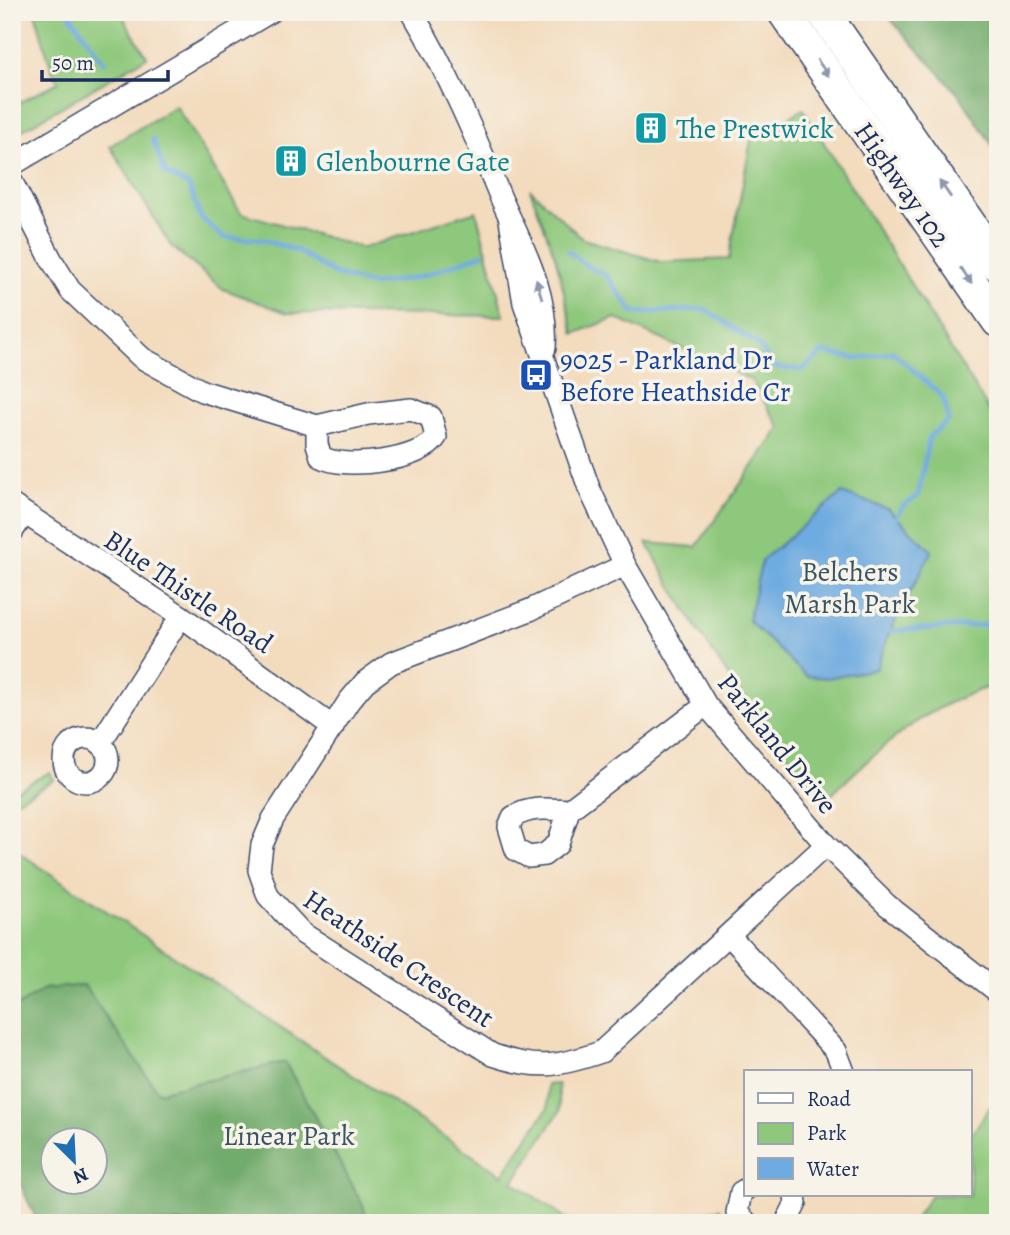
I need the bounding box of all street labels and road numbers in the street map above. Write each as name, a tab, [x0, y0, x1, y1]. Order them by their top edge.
street label: Highway 102	[845, 114, 959, 255]
street label: Blue Thistle Road	[97, 521, 281, 663]
street label: Parkland Drive	[709, 665, 846, 822]
street label: Heathside Crescent	[296, 881, 501, 1037]

